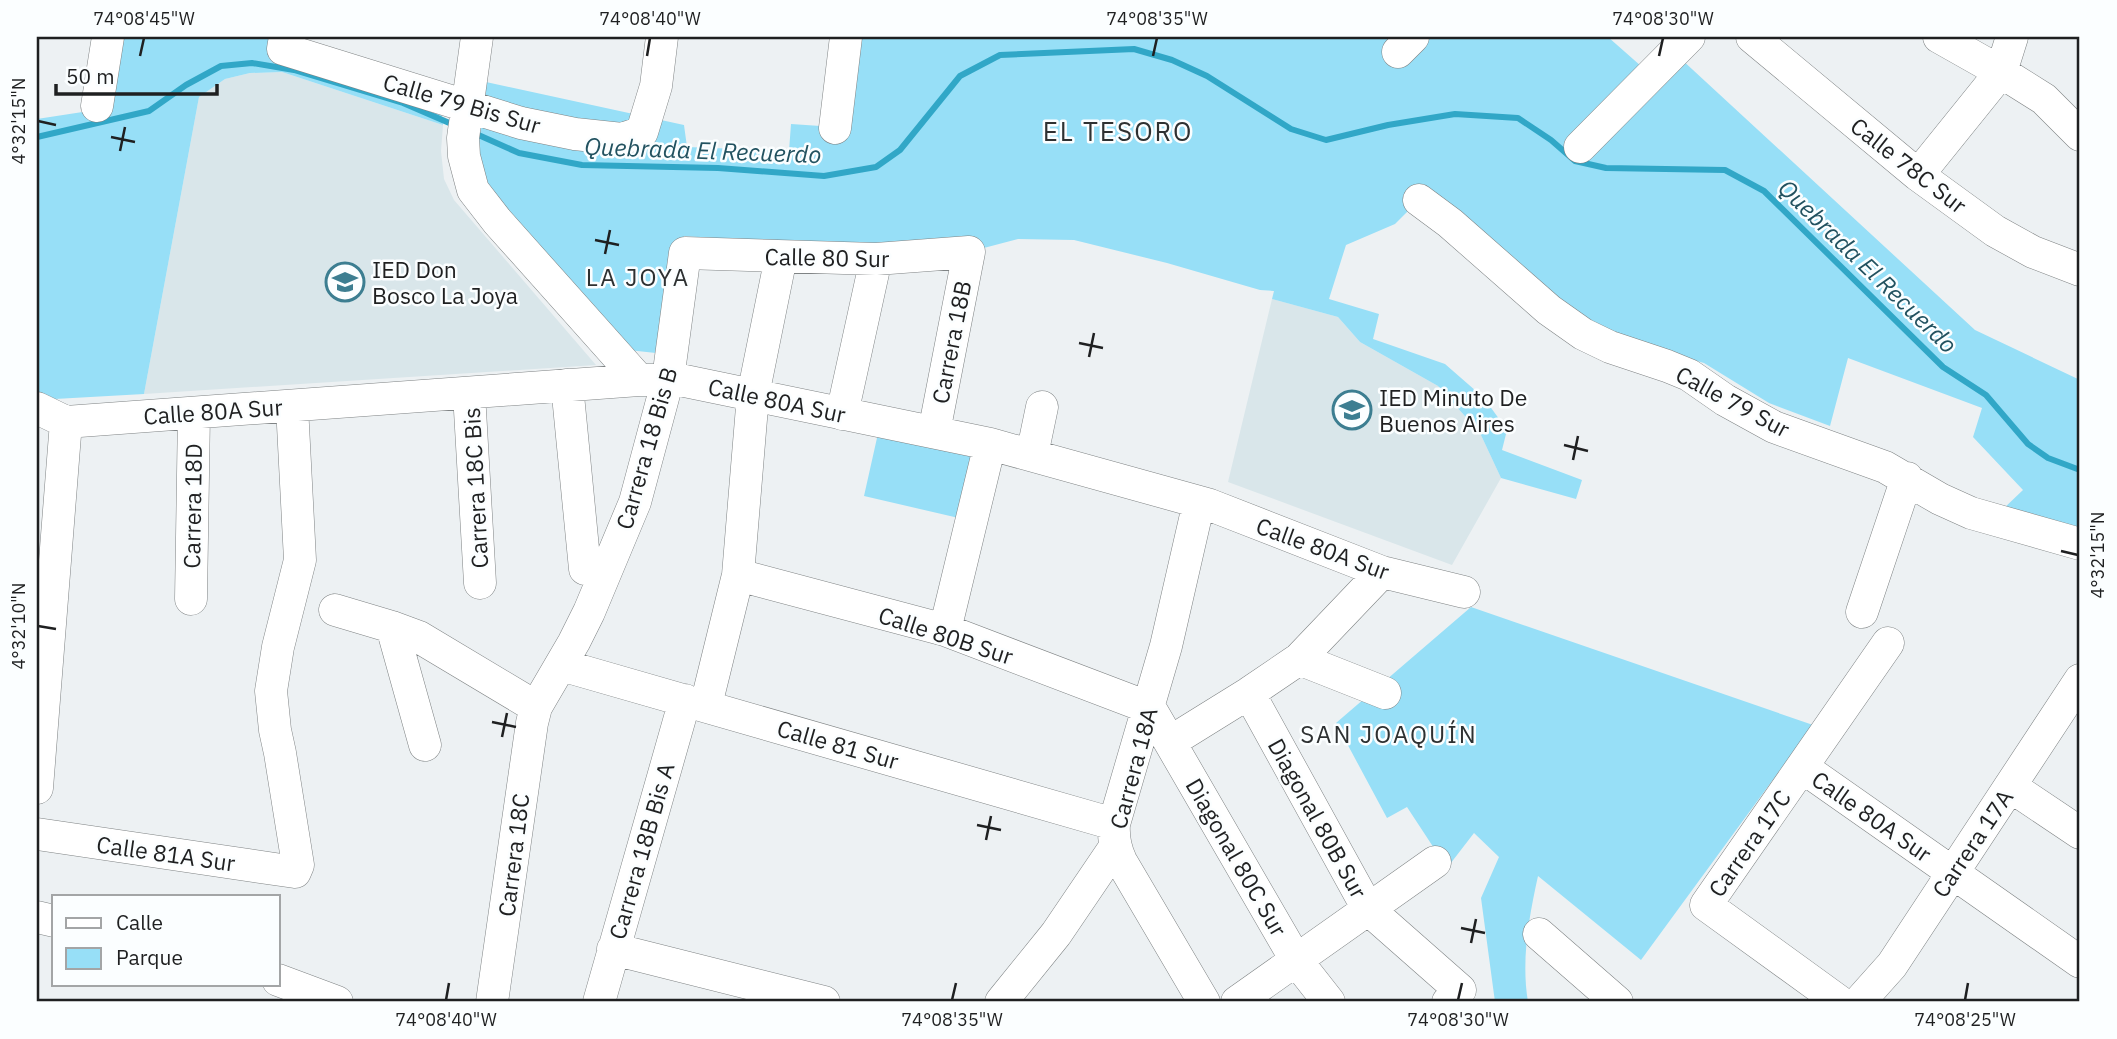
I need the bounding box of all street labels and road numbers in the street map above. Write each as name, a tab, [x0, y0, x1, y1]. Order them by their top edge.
street label: Calle 79 Bis Sur	[380, 66, 545, 140]
street label: Calle 78C Sur	[1845, 110, 1974, 220]
street label: Calle 80 Sur	[764, 241, 890, 273]
street label: Carrera 18B	[924, 278, 978, 406]
street label: Calle 79 Sur	[1671, 358, 1796, 444]
street label: Carrera 18 Bis B	[609, 363, 683, 533]
street label: Calle 80A Sur	[706, 371, 849, 429]
street label: Calle 80A Sur	[142, 391, 284, 431]
street label: Carrera 18C Bis	[456, 407, 494, 569]
street label: Carrera 18D	[176, 443, 208, 569]
street label: Calle 80A Sur	[1252, 510, 1394, 586]
street label: Calle 80B Sur	[875, 599, 1018, 671]
street label: Carrera 18A	[1102, 704, 1164, 832]
street label: Calle 81 Sur	[774, 712, 903, 776]
street label: Diagonal 80B Sur	[1262, 733, 1375, 904]
street label: Carrera 18B Bis A	[601, 759, 681, 943]
street label: Calle 80A Sur	[1806, 764, 1938, 869]
street label: Diagonal 80C Sur	[1180, 773, 1295, 942]
street label: Carrera 17A	[1925, 783, 2019, 903]
street label: Carrera 17C	[1701, 784, 1797, 902]
street label: Carrera 18C	[491, 792, 535, 918]
street label: Calle 81A Sur	[95, 828, 238, 878]

